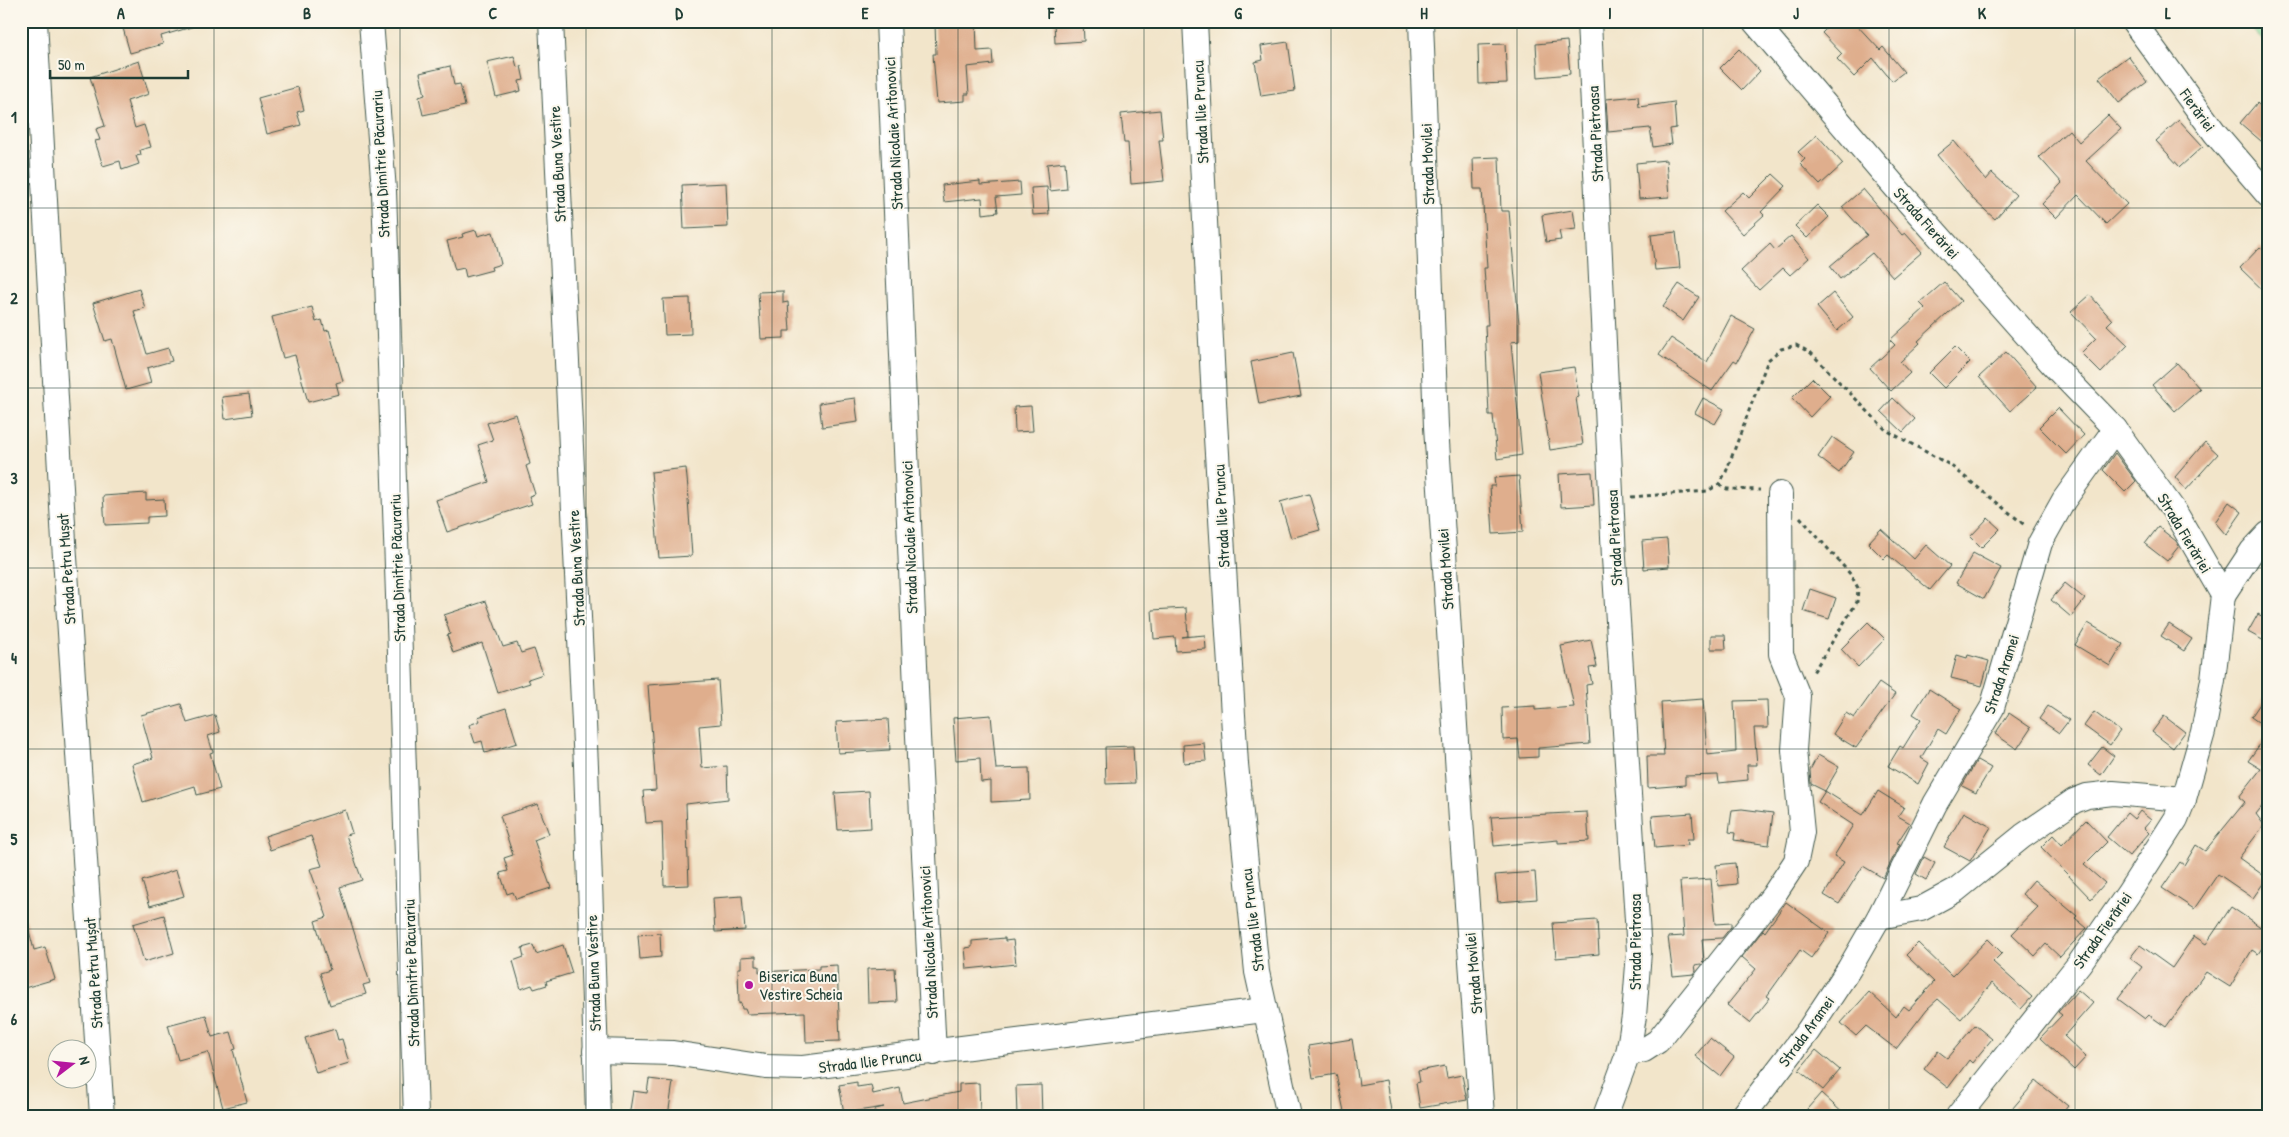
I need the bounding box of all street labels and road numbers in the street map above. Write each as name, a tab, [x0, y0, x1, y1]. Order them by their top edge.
street label: Strada Nicolaie Aritonovici	[878, 56, 908, 210]
street label: Strada Ilie Pruncu	[1186, 59, 1214, 164]
street label: Fierăriei	[2174, 83, 2221, 136]
street label: Strada Pietroasa	[1582, 86, 1608, 182]
street label: Strada Dimitrie Păcurariu	[365, 89, 395, 238]
street label: Strada Buna Vestire	[543, 105, 571, 223]
street label: Strada Movilei	[1415, 123, 1439, 205]
street label: Strada Fierăriei	[1889, 182, 1965, 264]
street label: Strada Nicolaie Aritonovici	[895, 460, 923, 614]
street label: Strada Ilie Pruncu	[1207, 463, 1235, 568]
street label: Strada Fierăriei	[2153, 489, 2217, 577]
street label: Strada Pietroasa	[1601, 490, 1627, 586]
street label: Strada Dimitrie Păcurariu	[383, 493, 411, 642]
street label: Strada Buna Vestire	[562, 509, 590, 627]
street label: Strada Petru Mușat	[51, 512, 81, 625]
street label: Strada Movilei	[1431, 528, 1459, 610]
street label: Strada Aramei	[1978, 631, 2024, 717]
street label: Strada Nicolaie Aritonovici	[913, 865, 943, 1019]
street label: Strada Ilie Pruncu	[1235, 867, 1269, 973]
street label: Strada Fierăriei	[2067, 887, 2137, 973]
street label: Strada Pietroasa	[1624, 894, 1646, 990]
street label: Strada Dimitrie Păcurariu	[397, 898, 425, 1047]
street label: Strada Buna Vestire	[580, 914, 606, 1032]
street label: Strada Petru Mușat	[78, 916, 108, 1029]
street label: Strada Movilei	[1458, 931, 1488, 1015]
street label: Strada Aramei	[1773, 991, 1839, 1071]
street label: Strada Ilie Pruncu	[817, 1044, 923, 1078]

